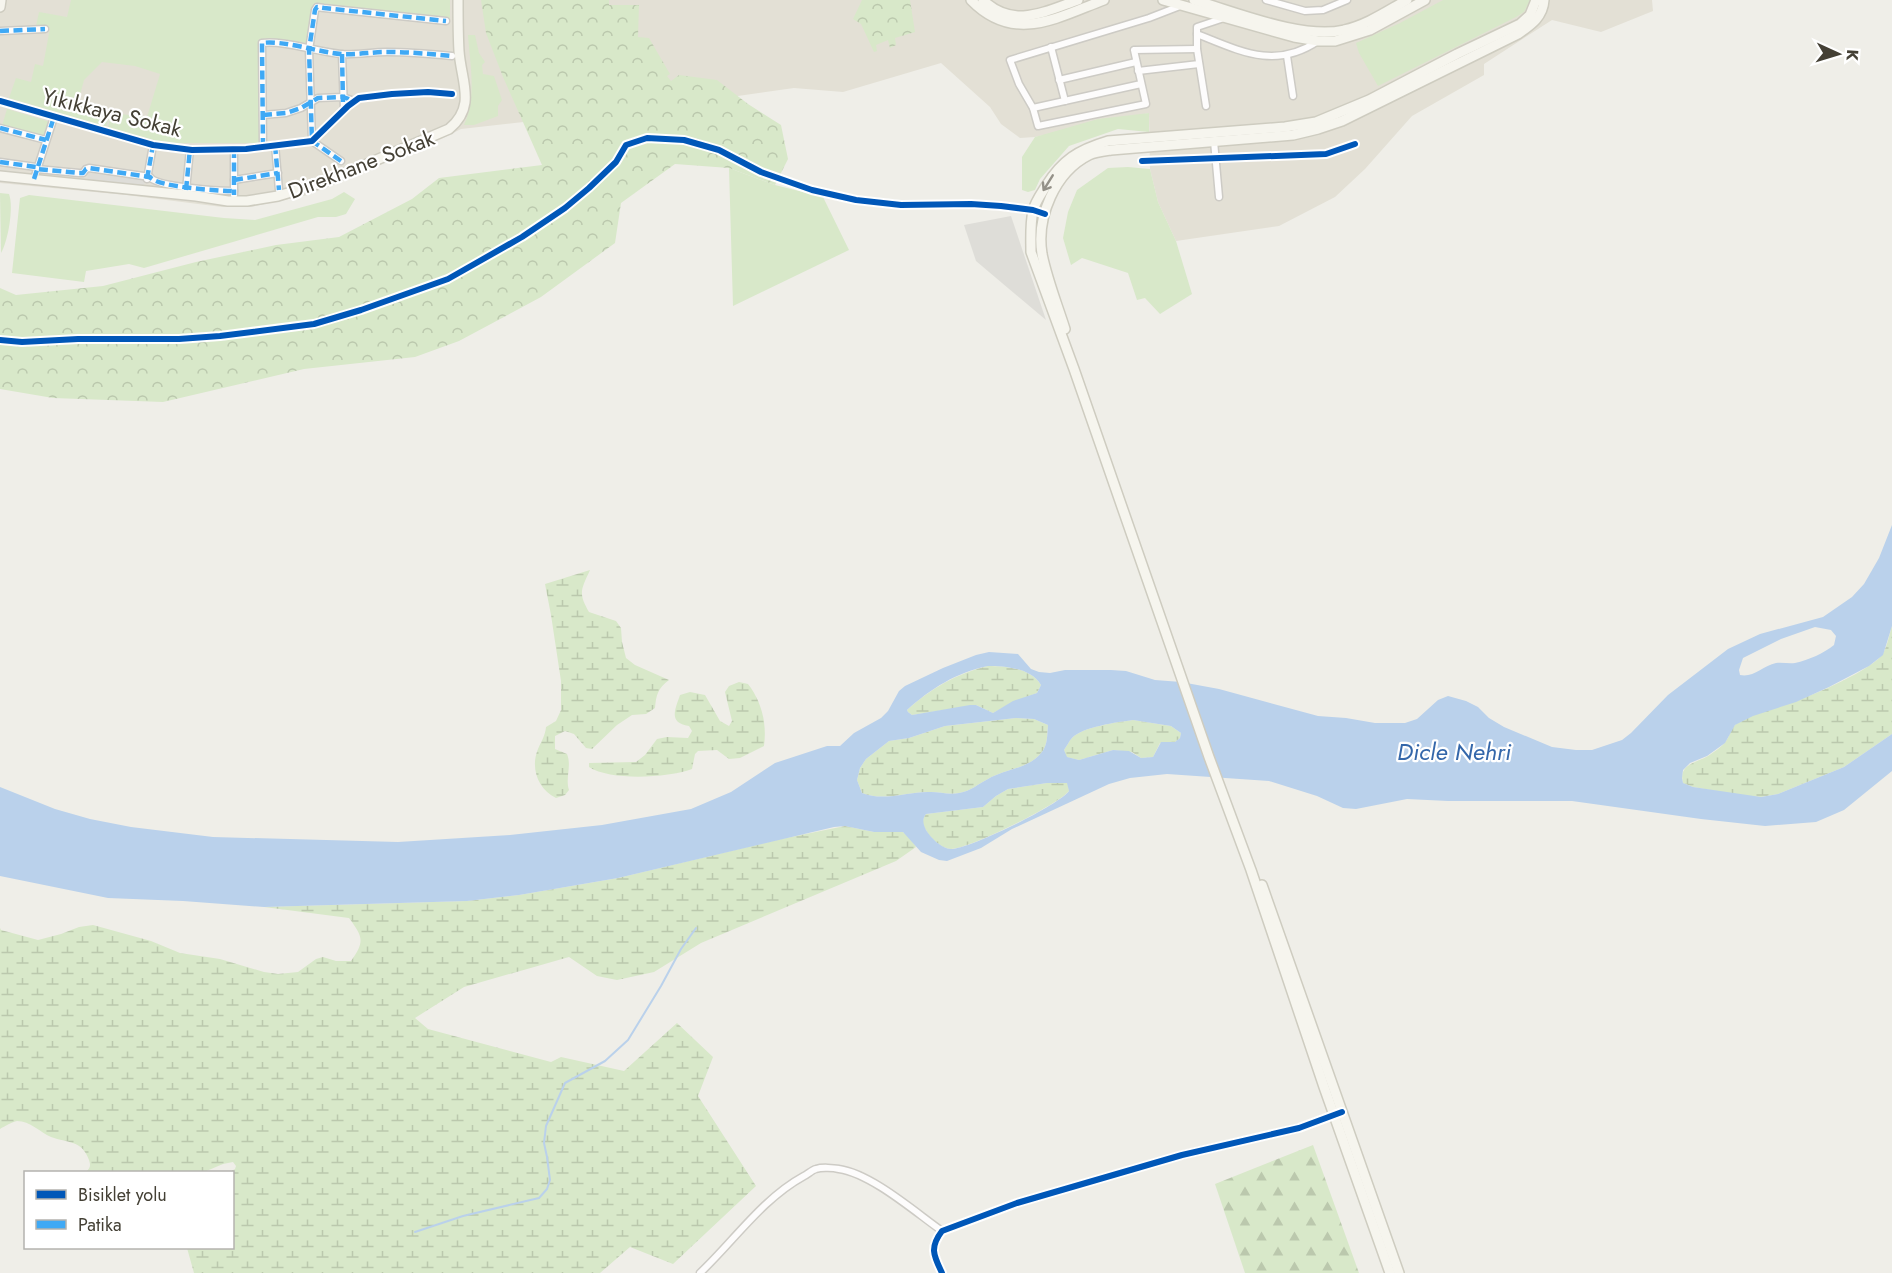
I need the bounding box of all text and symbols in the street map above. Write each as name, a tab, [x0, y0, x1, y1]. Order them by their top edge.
north arrow	[1808, 24, 1868, 84]
text: K	[1841, 49, 1864, 62]
street label: Yıkıkkaya Sokak	[39, 79, 185, 145]
street label: Direkhane Sokak	[283, 121, 439, 207]
one-way arrow	[1041, 174, 1053, 191]
water label: Dicle Nehri	[1397, 734, 1512, 769]
legend	[24, 1171, 234, 1249]
text: Bisiklet yolu	[78, 1182, 167, 1208]
text: Patika	[78, 1212, 122, 1238]

